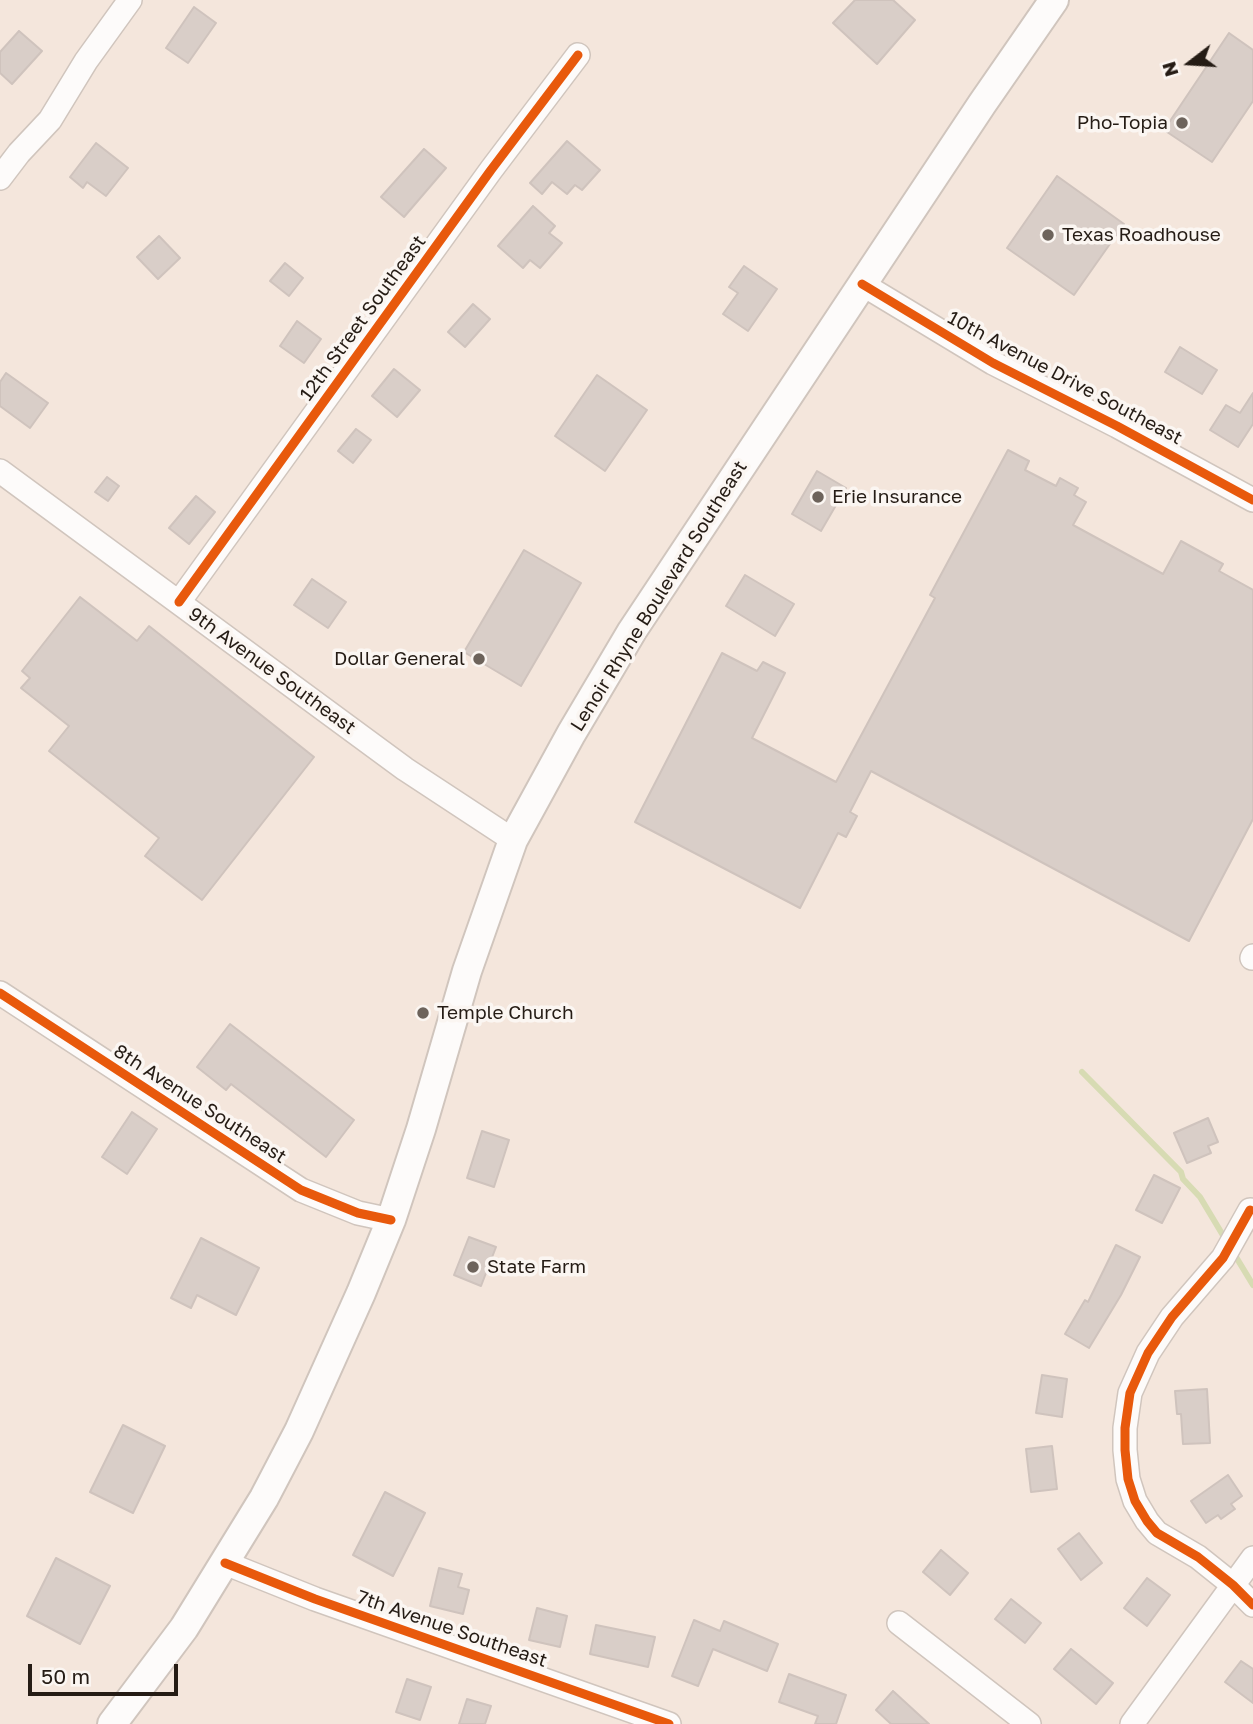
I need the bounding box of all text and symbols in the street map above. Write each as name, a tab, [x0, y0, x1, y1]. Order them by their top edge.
north arrow	[1155, 28, 1225, 98]
text: N	[1156, 59, 1183, 80]
place label: Pho-Topia	[1077, 112, 1168, 134]
marker: Pho-Topia	[1174, 115, 1190, 131]
place label: Texas Roadhouse	[1062, 224, 1221, 246]
marker: Texas Roadhouse	[1040, 227, 1056, 243]
street label: 12th Street Southeast	[295, 231, 431, 405]
street label: 10th Avenue Drive Southeast	[944, 306, 1186, 450]
street label: Lenoir Rhyne Boulevard Southeast	[566, 457, 752, 735]
place label: Erie Insurance	[832, 486, 962, 508]
marker: Erie Insurance	[810, 489, 826, 505]
street label: 9th Avenue Southeast	[184, 603, 360, 739]
place label: Dollar General	[334, 648, 465, 670]
marker: Dollar General	[471, 651, 487, 667]
place label: Temple Church	[437, 1002, 574, 1024]
marker: Temple Church	[415, 1005, 431, 1021]
street label: 8th Avenue Southeast	[109, 1040, 291, 1168]
place label: State Farm	[487, 1256, 586, 1278]
marker: State Farm	[465, 1259, 481, 1275]
street label: 7th Avenue Southeast	[354, 1586, 550, 1672]
scale bar	[32, 1650, 182, 1694]
text: 50 m	[41, 1663, 90, 1689]

